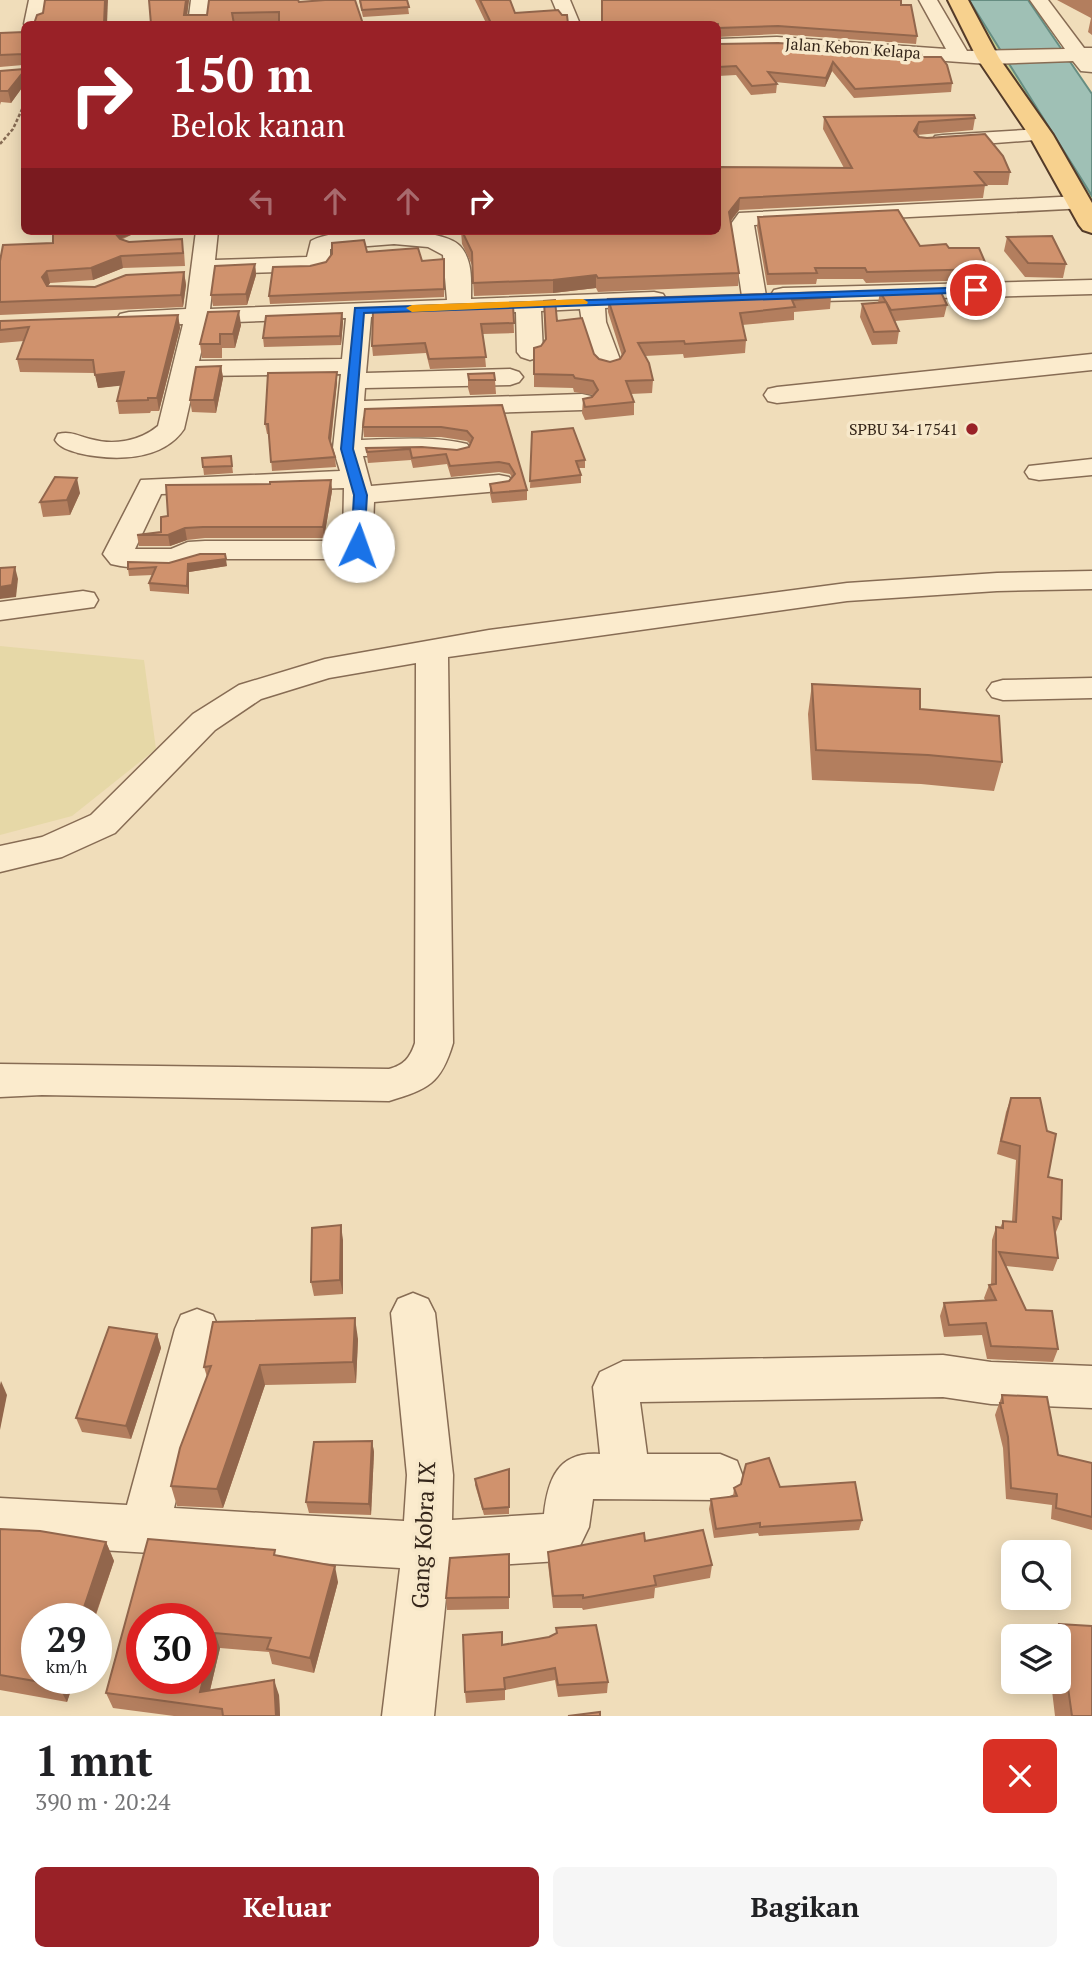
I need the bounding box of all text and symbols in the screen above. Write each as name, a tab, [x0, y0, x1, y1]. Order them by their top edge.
street label: Jalan Kebon Kelapa	[784, 32, 922, 64]
text: 150 m	[171, 41, 313, 106]
icon: right	[56, 49, 147, 140]
text: Belok kanan	[171, 104, 345, 146]
icon: left	[243, 182, 281, 220]
icon: ahead	[316, 182, 354, 220]
icon: ahead	[389, 182, 427, 220]
icon: right	[462, 182, 500, 220]
pin	[946, 260, 1006, 320]
icon: arrive	[957, 271, 995, 309]
place label: SPBU 34-17541	[849, 418, 958, 440]
marker: SPBU 34-17541	[964, 421, 980, 437]
position arrow	[321, 509, 395, 583]
street label: Gang Kobra IX	[404, 1460, 442, 1609]
map controls	[1001, 1540, 1071, 1694]
button: search	[1001, 1540, 1071, 1610]
speed limit sign: 30	[126, 1603, 217, 1694]
text: 29	[47, 1616, 86, 1662]
button: layers	[1001, 1624, 1071, 1694]
text: km/h	[46, 1654, 87, 1678]
text: 1 mnt	[35, 1732, 153, 1788]
button: close	[983, 1739, 1057, 1813]
text: 390 m · 20:24	[35, 1786, 170, 1817]
button: Keluar	[35, 1867, 539, 1947]
button: Bagikan	[553, 1867, 1057, 1947]

